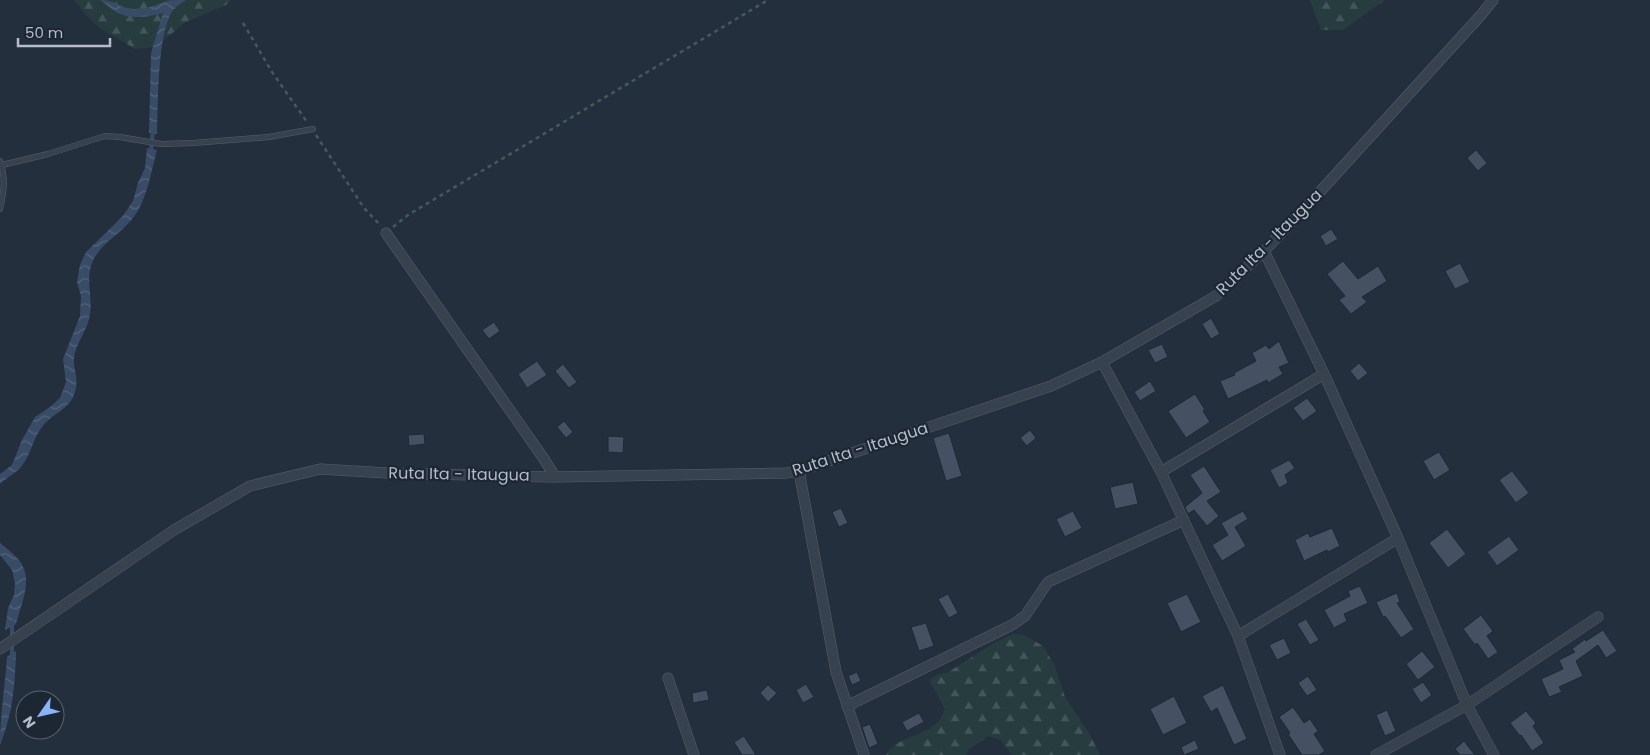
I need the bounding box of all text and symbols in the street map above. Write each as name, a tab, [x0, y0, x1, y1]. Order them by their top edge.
scale bar	[18, 15, 110, 47]
text: 50 m	[25, 22, 63, 43]
street label: Ruta Ita - Itaugua	[1211, 184, 1327, 300]
street label: Ruta Ita - Itaugua	[789, 416, 931, 482]
street label: Ruta Ita - Itaugua	[388, 461, 530, 487]
north arrow	[15, 690, 65, 740]
text: N	[18, 712, 40, 732]

